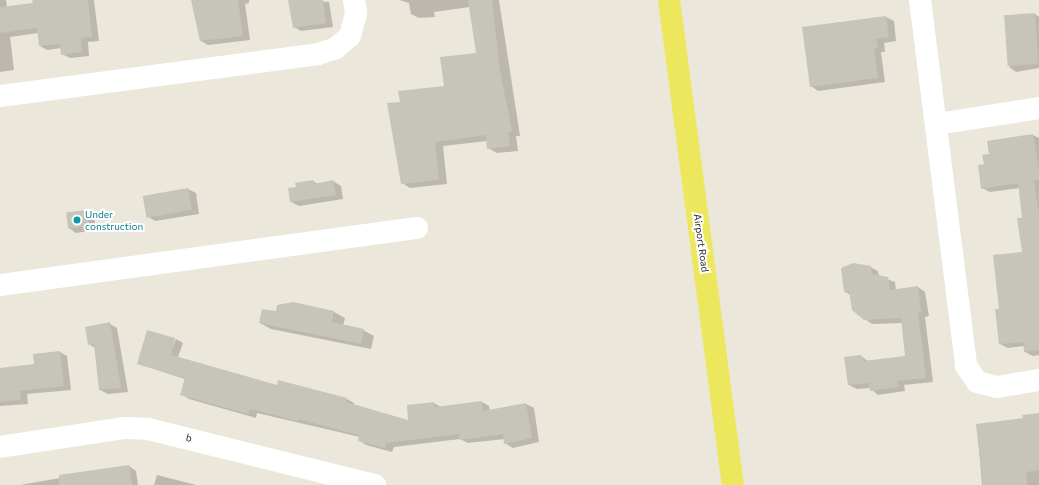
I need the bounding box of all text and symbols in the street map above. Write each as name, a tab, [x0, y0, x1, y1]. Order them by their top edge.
place label: Under construction	[85, 208, 143, 232]
street label: Airport Road	[691, 213, 711, 273]
marker: Under construction	[72, 215, 82, 225]
street label: b	[185, 431, 193, 445]

